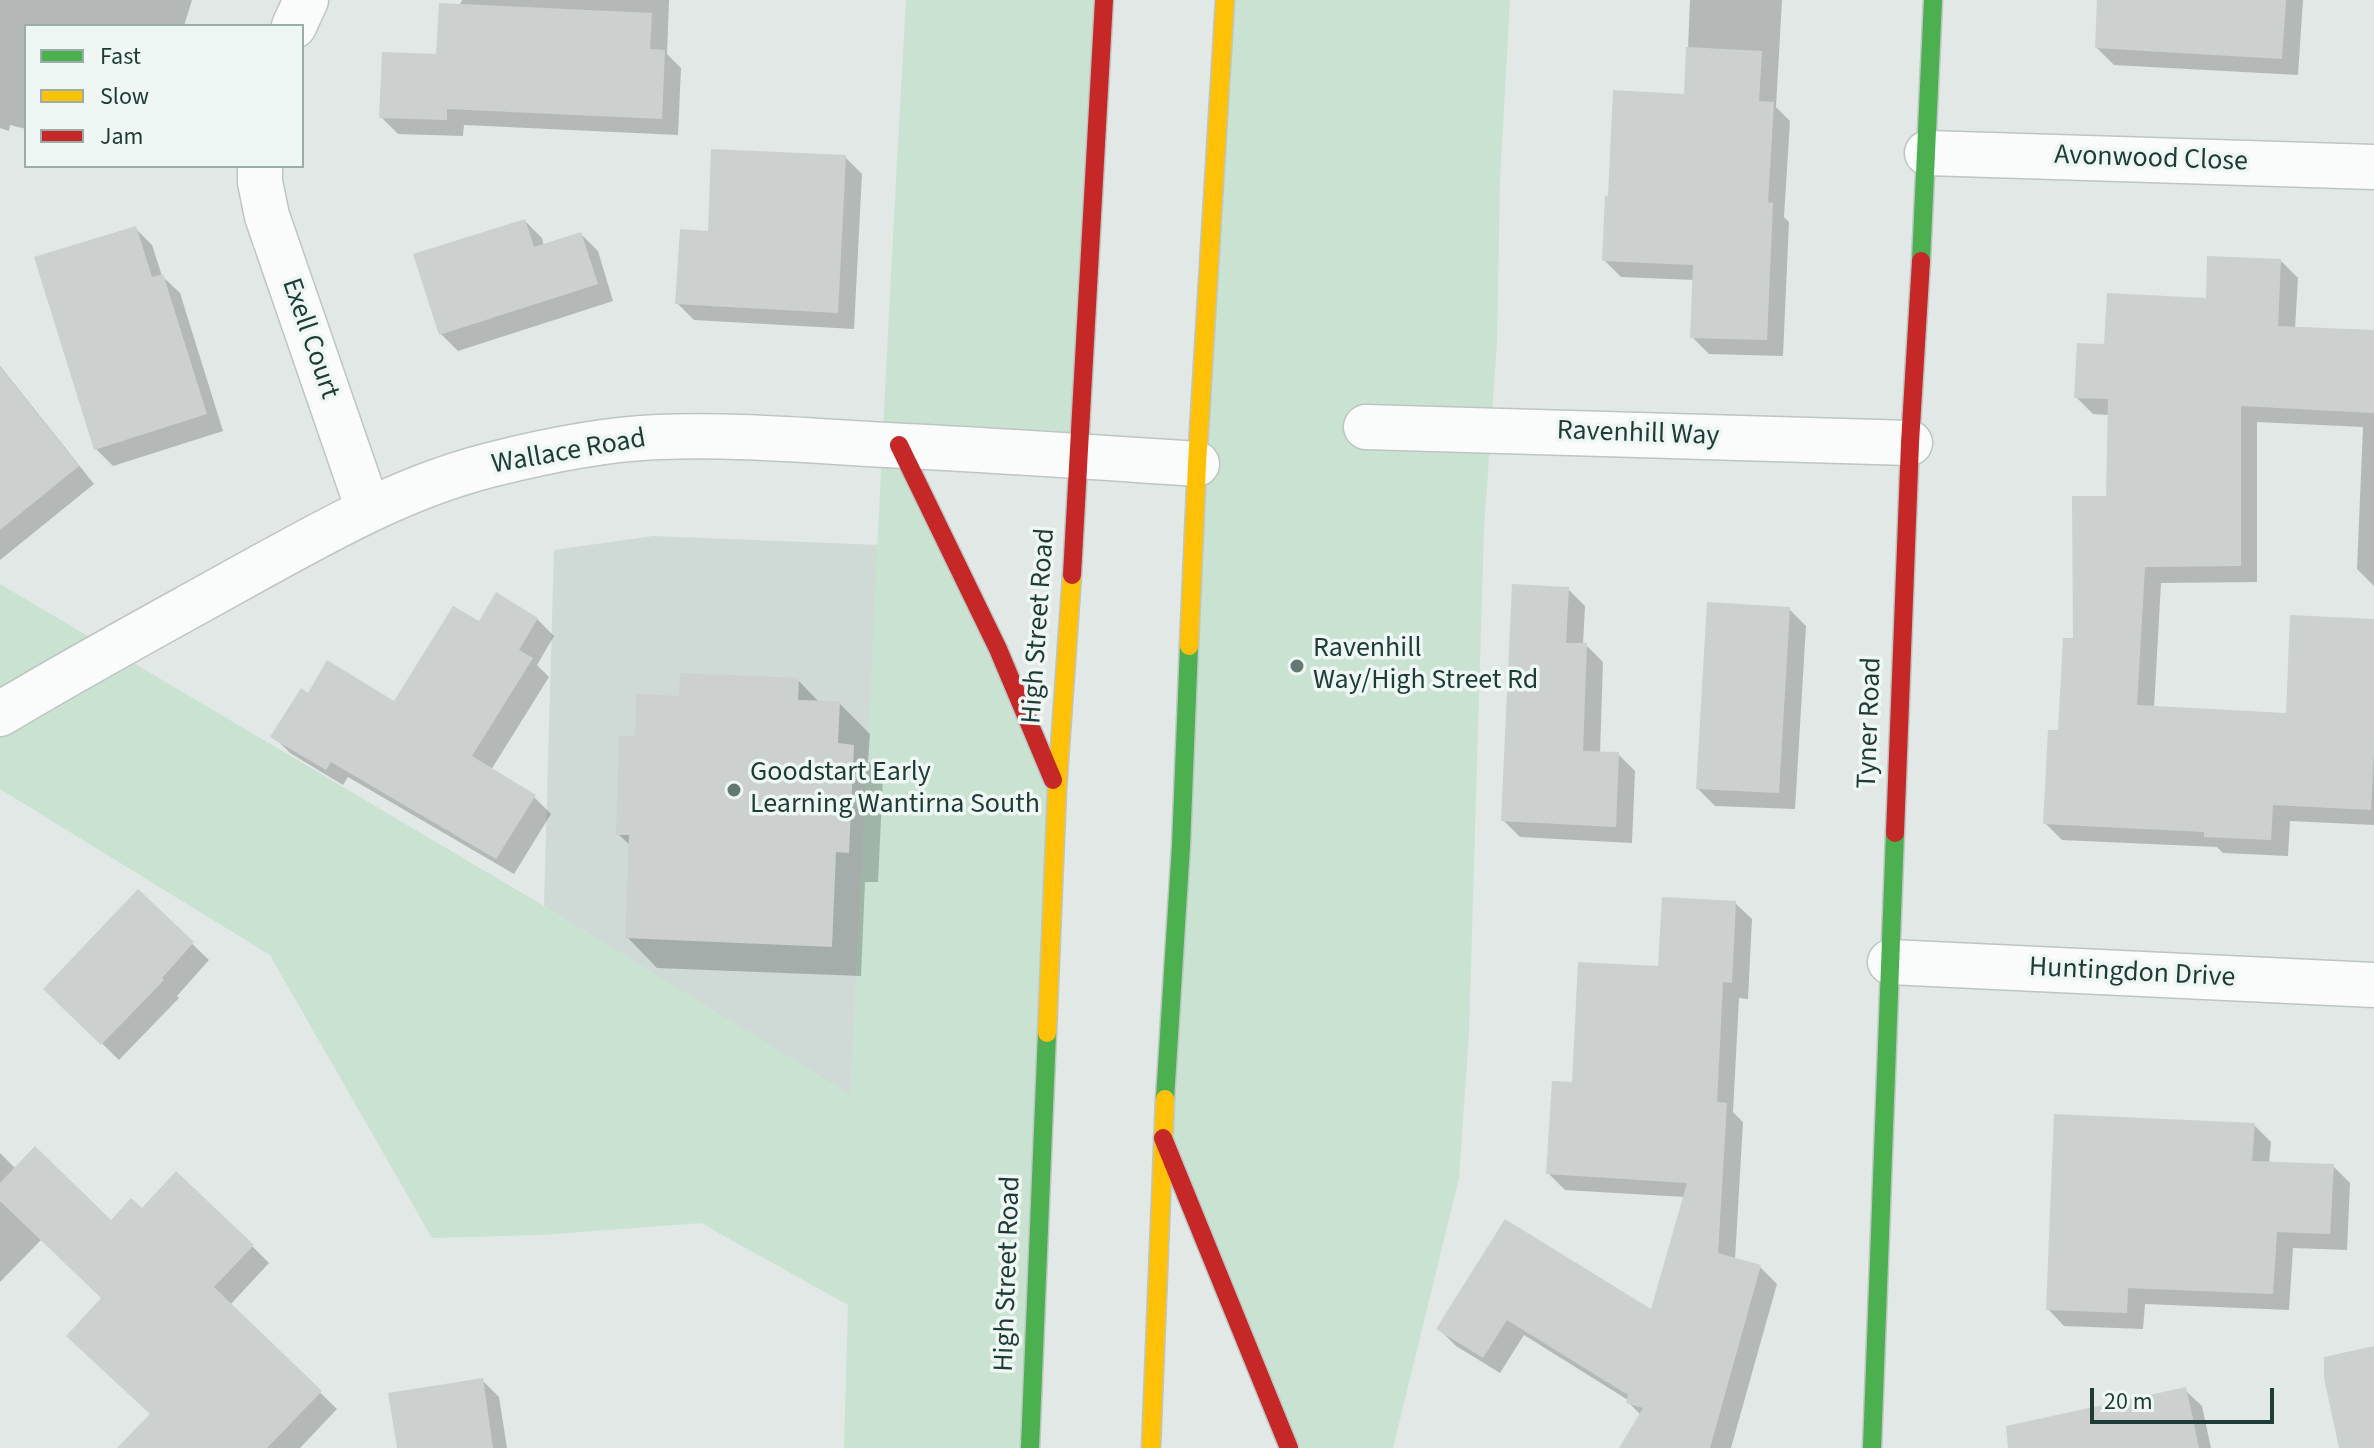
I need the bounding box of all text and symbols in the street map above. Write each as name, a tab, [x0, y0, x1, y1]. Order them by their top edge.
legend	[24, 24, 304, 168]
text: Fast	[100, 39, 141, 74]
text: Slow	[100, 79, 149, 114]
text: Jam	[100, 119, 144, 154]
street label: Avonwood Close	[2054, 140, 2248, 180]
street label: Exell Court	[273, 274, 345, 404]
street label: Ravenhill Way	[1556, 415, 1720, 455]
street label: Wallace Road	[489, 423, 649, 483]
street label: High Street Road	[1016, 527, 1064, 725]
place label: Ravenhill Way/High Street Rd	[1313, 633, 1538, 699]
marker: Ravenhill Way/High Street Rd	[1288, 657, 1306, 675]
street label: Tyner Road	[1852, 657, 1890, 789]
place label: Goodstart Early Learning Wantirna South	[750, 757, 1040, 823]
marker: Goodstart Early Learning Wantirna South	[725, 781, 743, 799]
street label: Huntingdon Drive	[2028, 952, 2236, 996]
street label: High Street Road	[989, 1176, 1029, 1372]
scale bar	[2094, 1372, 2278, 1422]
text: 20 m	[2104, 1384, 2153, 1419]

